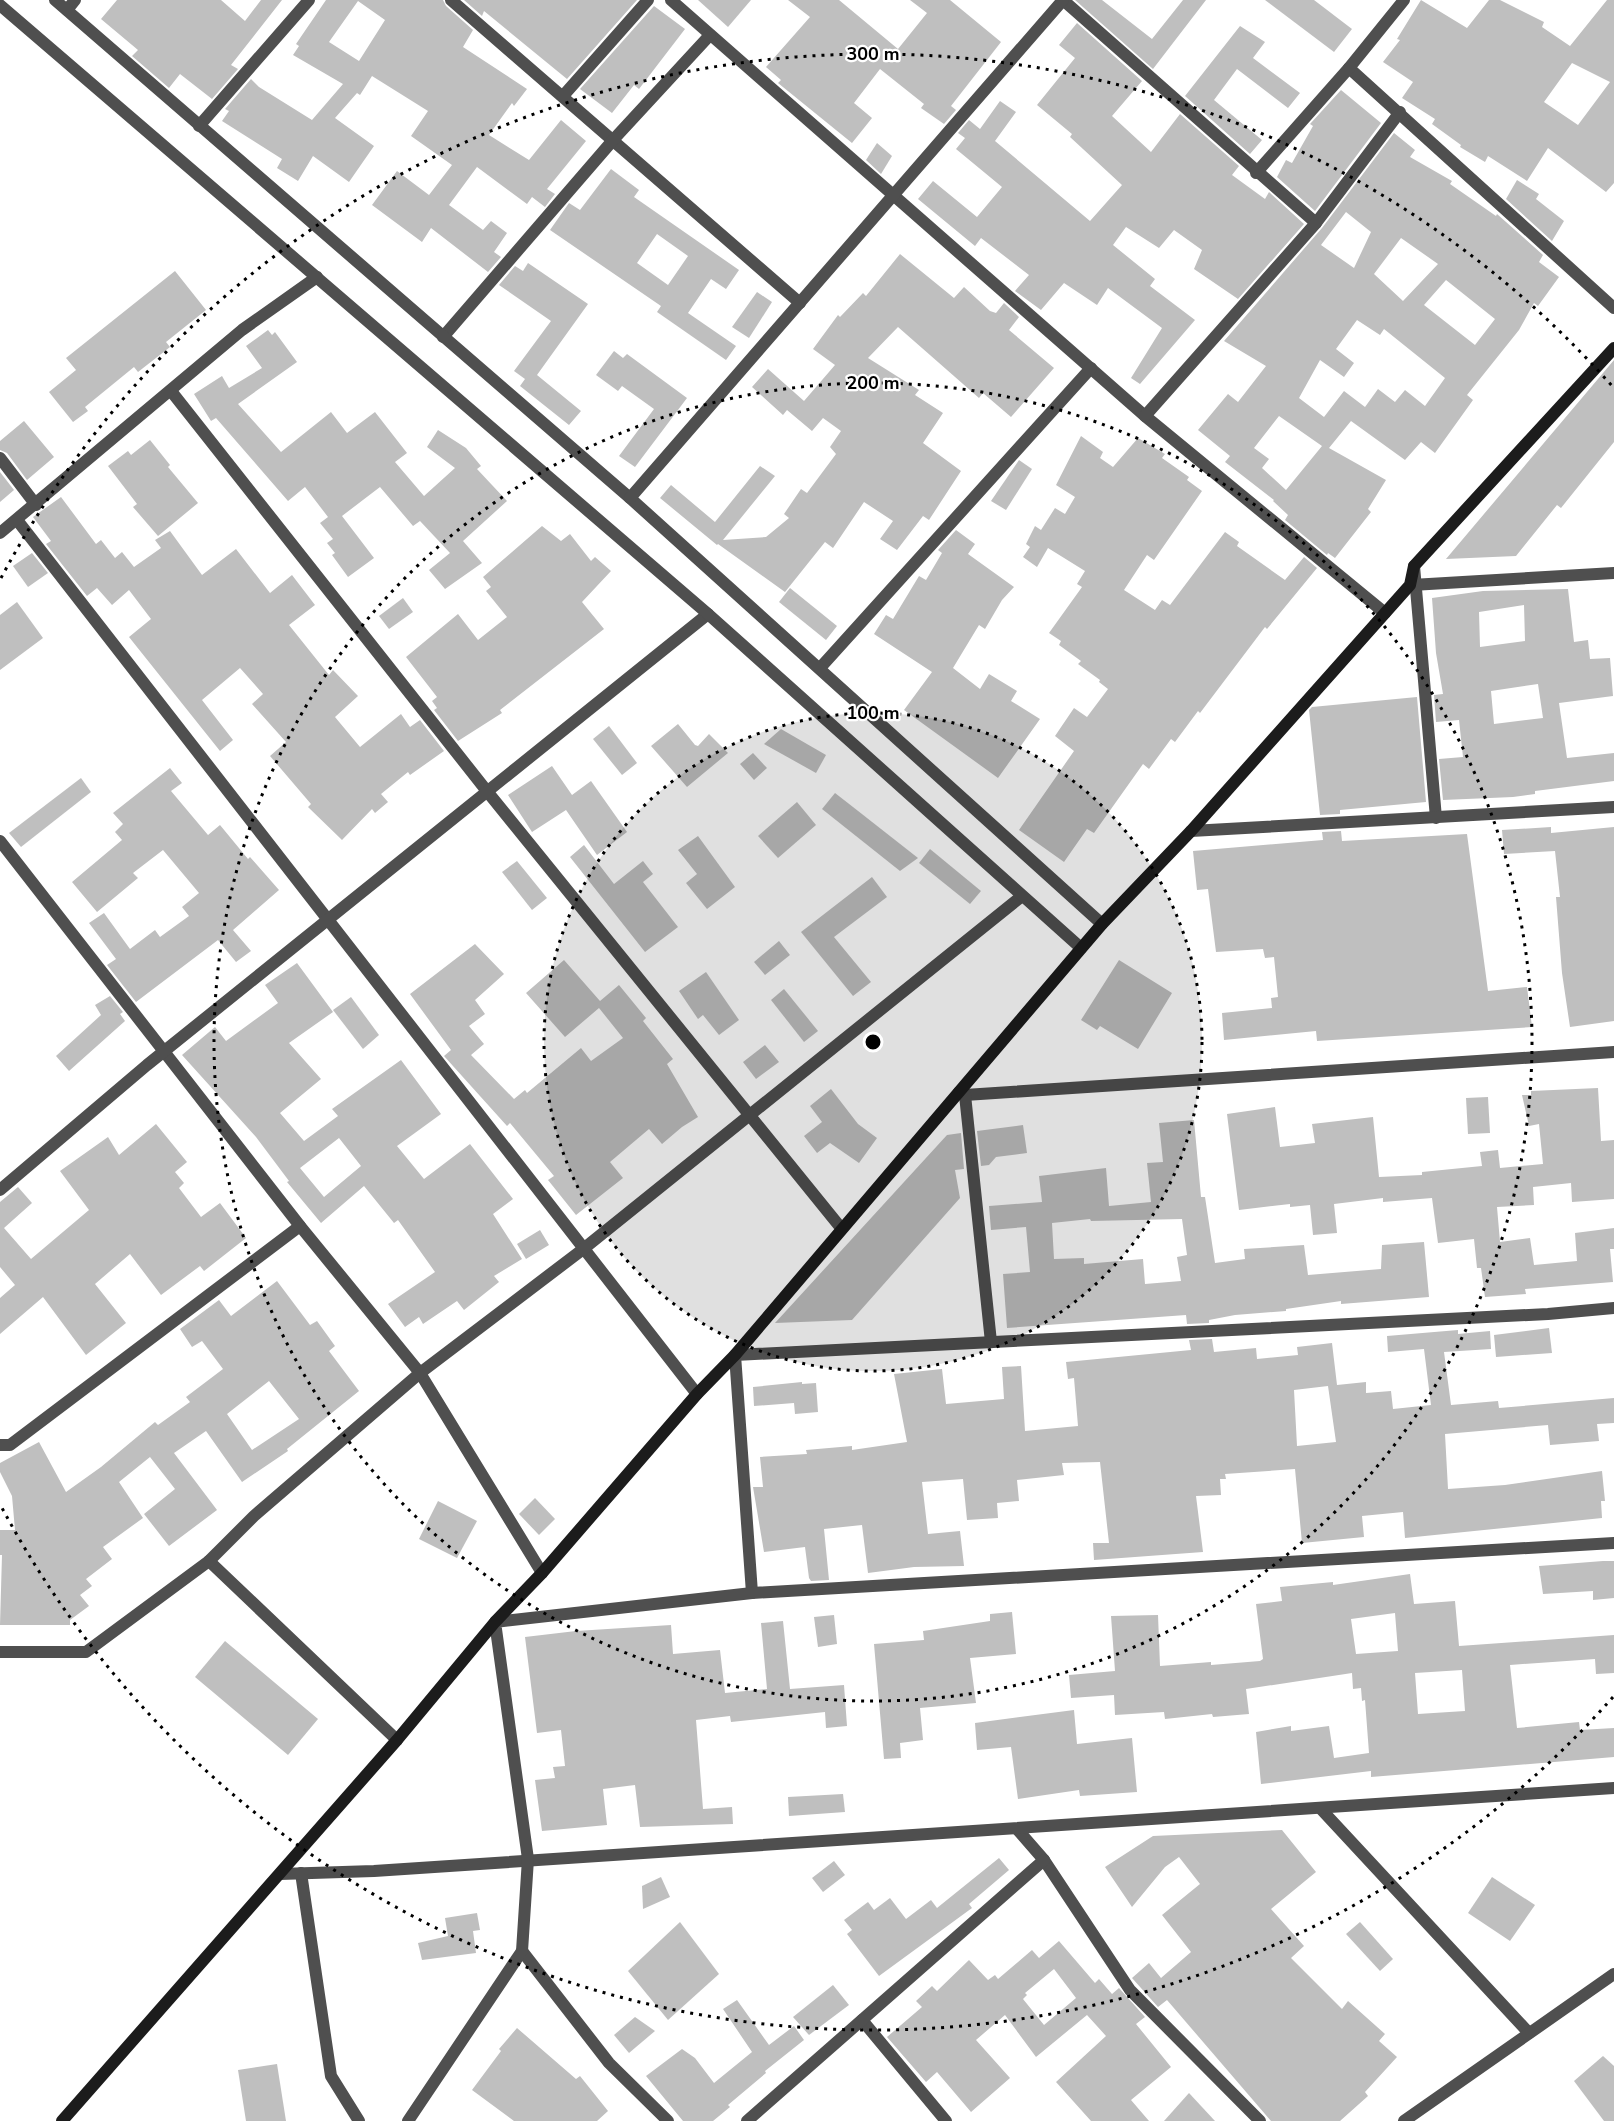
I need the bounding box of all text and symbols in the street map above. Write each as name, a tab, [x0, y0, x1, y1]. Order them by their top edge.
text: 300 m	[846, 42, 900, 66]
text: 200 m	[846, 371, 900, 395]
text: 100 m	[846, 701, 900, 725]
centre of rings	[863, 1032, 883, 1052]

